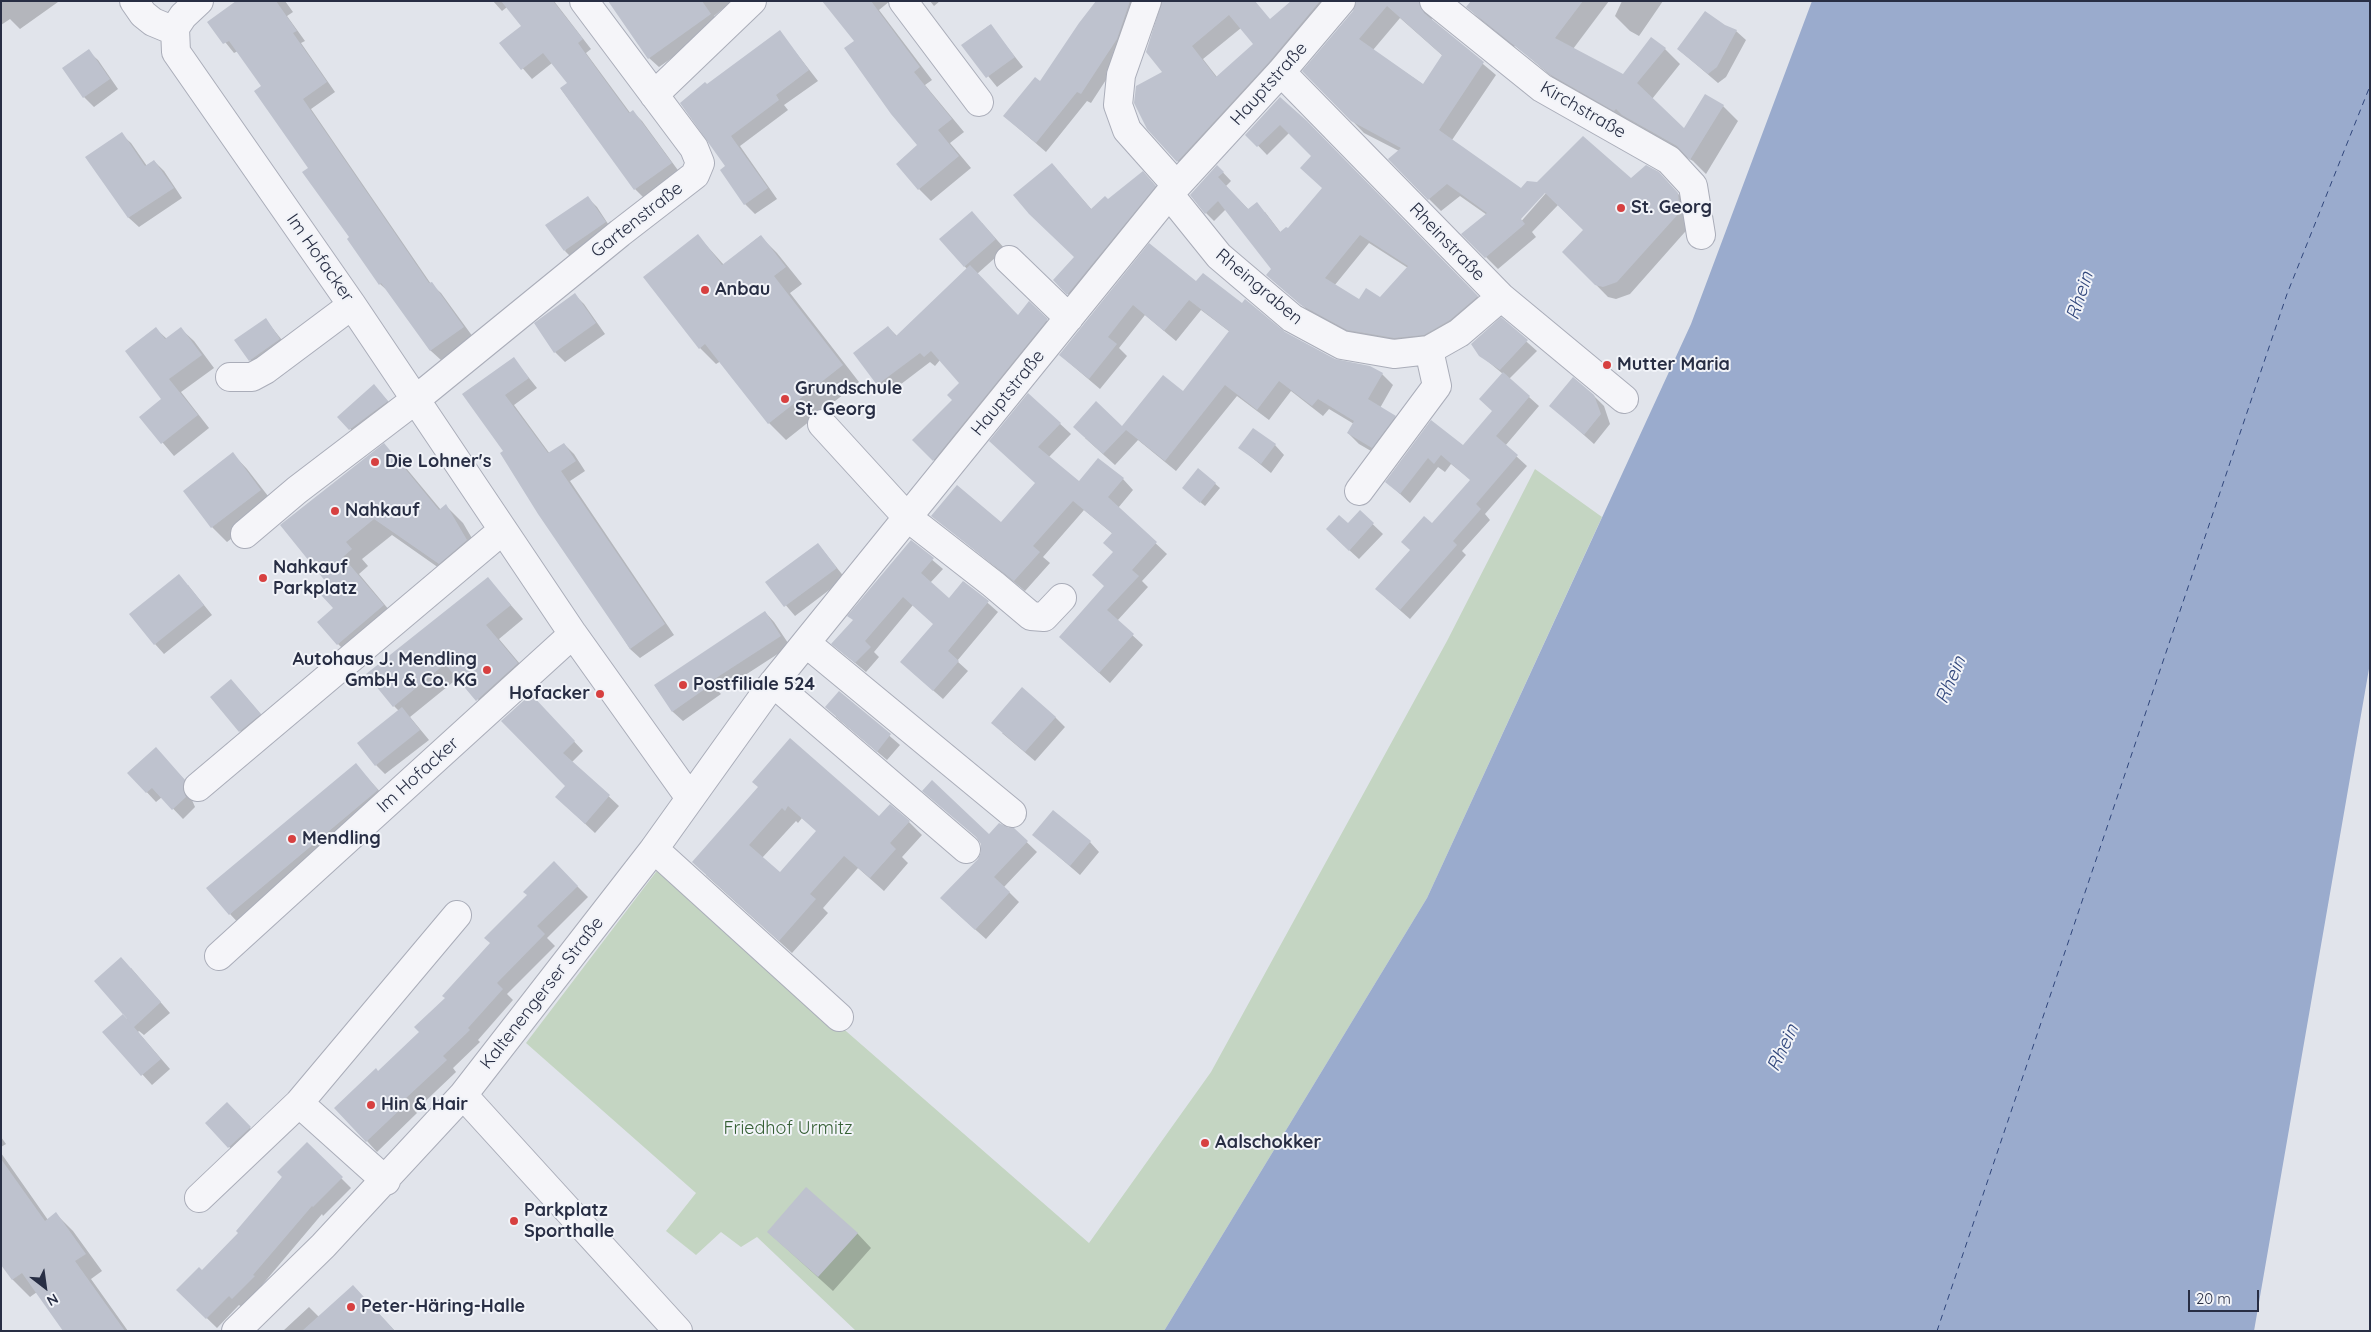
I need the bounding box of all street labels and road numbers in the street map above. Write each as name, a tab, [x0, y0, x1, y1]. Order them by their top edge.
street label: Hauptstraße	[1226, 38, 1312, 130]
street label: Kirchstraße	[1536, 77, 1630, 143]
street label: Gartenstraße	[587, 177, 687, 263]
street label: Rheinstraße	[1405, 199, 1489, 285]
street label: Im Hofacker	[282, 210, 358, 306]
street label: Rheingraben	[1211, 244, 1307, 330]
street label: Hauptstraße	[967, 346, 1049, 440]
street label: Im Hofacker	[373, 733, 463, 817]
street label: Kaltenengerser Straße	[476, 912, 608, 1074]

